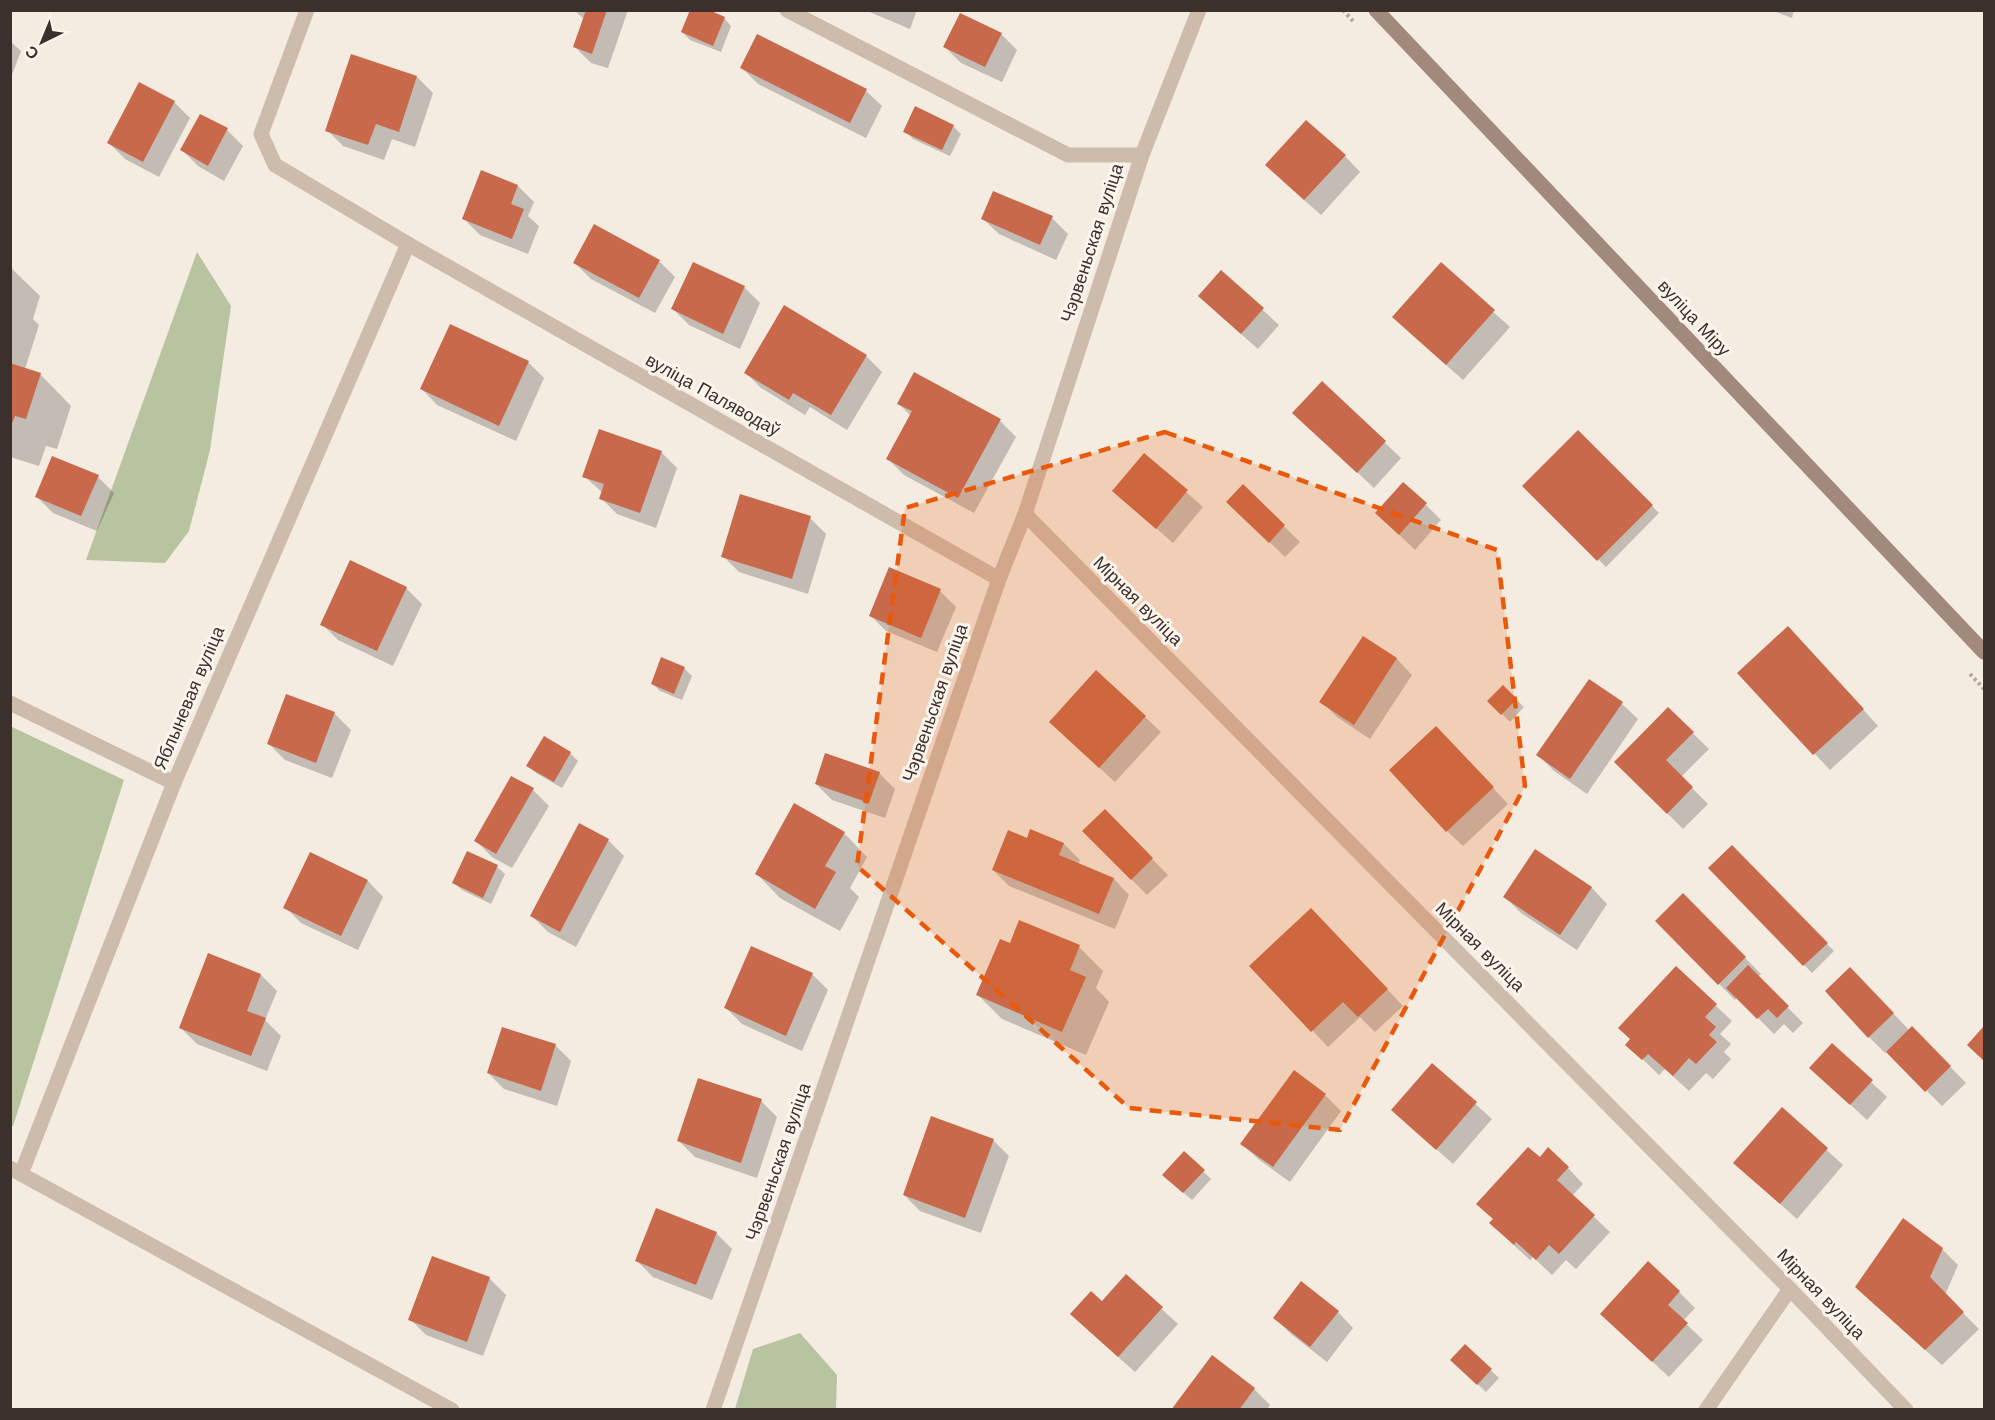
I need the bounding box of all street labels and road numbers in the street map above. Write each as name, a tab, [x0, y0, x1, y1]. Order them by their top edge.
street label: Чэрвеньская вуліца	[1056, 160, 1127, 325]
street label: вуліца Міру	[1654, 275, 1735, 360]
street label: вуліца Паляводаў	[642, 349, 784, 440]
street label: Мірная вуліца	[1089, 552, 1188, 650]
street label: Чэрвеньская вуліца	[898, 620, 972, 785]
street label: Яблыневая вуліца	[149, 622, 229, 773]
street label: Мірная вуліца	[1431, 898, 1530, 996]
street label: Чэрвеньская вуліца	[741, 1079, 815, 1244]
street label: Мірная вуліца	[1773, 1244, 1870, 1344]

